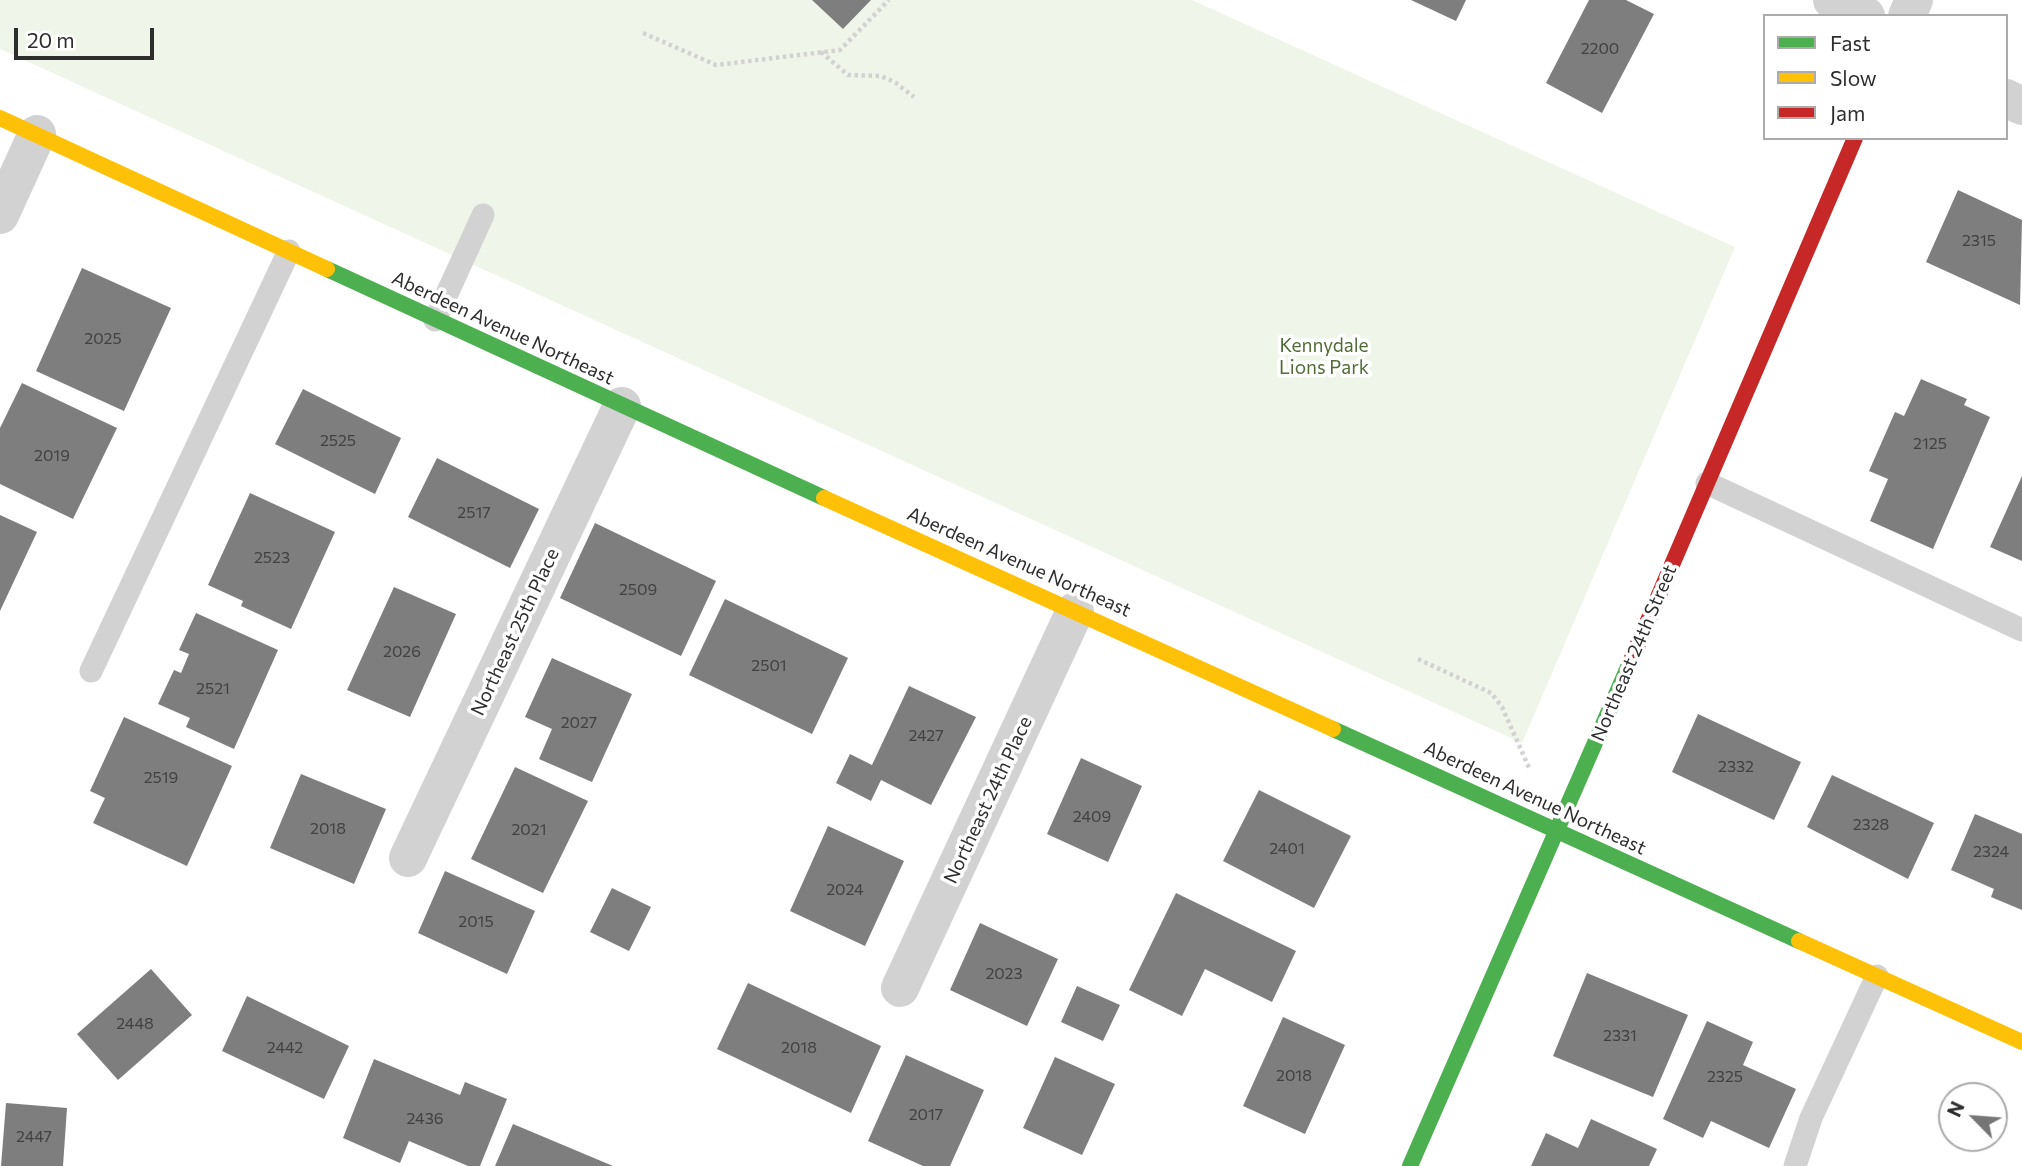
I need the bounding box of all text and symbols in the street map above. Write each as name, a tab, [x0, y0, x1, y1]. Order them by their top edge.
scale bar	[18, 14, 158, 58]
legend	[1763, 14, 2008, 140]
text: 20 m	[27, 27, 75, 52]
text: Fast	[1830, 30, 1871, 55]
house number: 2200	[1581, 39, 1619, 59]
text: Slow	[1830, 65, 1877, 90]
text: Jam	[1830, 100, 1865, 125]
house number: 2315	[1962, 231, 1996, 251]
street label: Aberdeen Avenue Northeast	[388, 266, 618, 390]
house number: 2025	[84, 329, 122, 349]
park label: Kennydale Lions Park	[1279, 335, 1369, 379]
house number: 2525	[320, 431, 356, 451]
house number: 2125	[1913, 434, 1947, 454]
house number: 2019	[34, 446, 70, 466]
street label: Aberdeen Avenue Northeast	[904, 502, 1134, 622]
house number: 2517	[457, 503, 491, 523]
street label: Northeast 25th Place	[466, 545, 564, 719]
house number: 2523	[254, 548, 290, 568]
street label: Northeast 24th Street	[1586, 561, 1682, 745]
house number: 2509	[619, 580, 657, 600]
house number: 2026	[383, 642, 421, 662]
house number: 2501	[751, 656, 787, 676]
house number: 2521	[196, 679, 230, 699]
house number: 2027	[561, 713, 597, 733]
street label: Northeast 24th Place	[939, 713, 1037, 887]
house number: 2427	[908, 726, 944, 746]
street label: Aberdeen Avenue Northeast	[1420, 736, 1650, 860]
house number: 2332	[1718, 757, 1754, 777]
house number: 2519	[144, 768, 178, 788]
house number: 2409	[1073, 807, 1111, 827]
house number: 2328	[1853, 815, 1889, 835]
house number: 2018	[310, 819, 346, 839]
house number: 2021	[512, 820, 546, 840]
house number: 2401	[1269, 839, 1305, 859]
house number: 2324	[1973, 842, 2009, 862]
house number: 2024	[826, 880, 864, 900]
house number: 2015	[458, 912, 494, 932]
house number: 2023	[985, 964, 1023, 984]
house number: 2448	[116, 1014, 154, 1034]
house number: 2331	[1603, 1026, 1637, 1046]
house number: 2442	[267, 1038, 303, 1058]
house number: 2018	[781, 1038, 817, 1058]
house number: 2018	[1276, 1066, 1312, 1086]
house number: 2325	[1707, 1067, 1743, 1087]
north arrow	[1938, 1082, 2008, 1152]
text: N	[1942, 1097, 1969, 1120]
house number: 2017	[909, 1105, 943, 1125]
house number: 2436	[406, 1109, 444, 1129]
house number: 2447	[16, 1127, 52, 1147]

